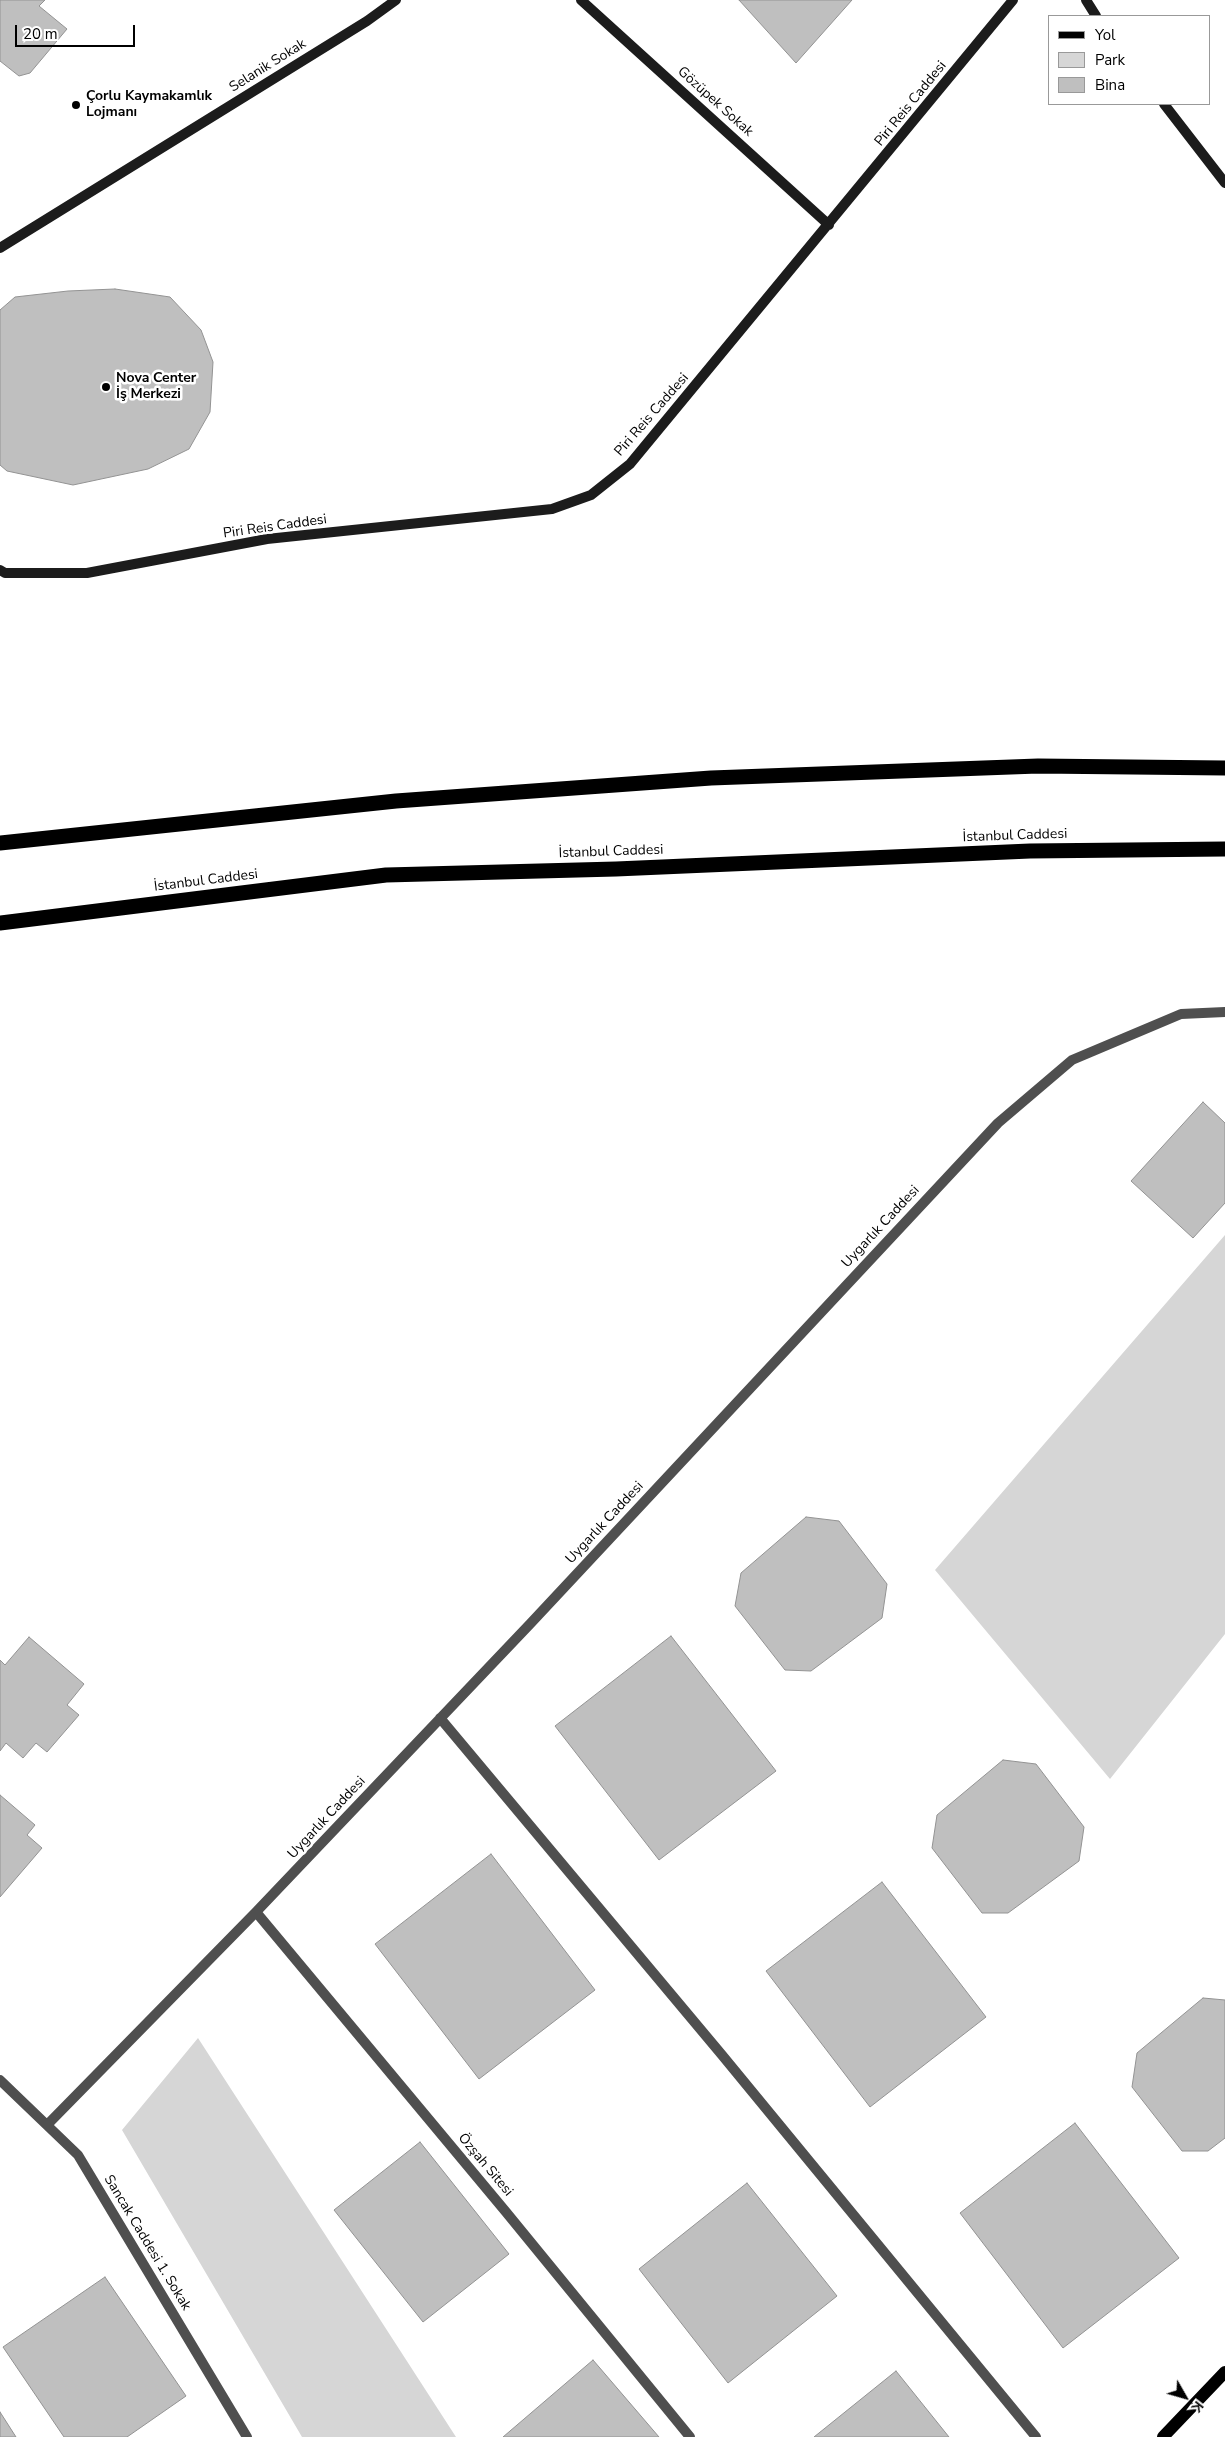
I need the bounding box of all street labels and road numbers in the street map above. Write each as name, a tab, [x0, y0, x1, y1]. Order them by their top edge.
street label: Selanik Sokak	[227, 36, 309, 96]
street label: Piri Reis Caddesi	[872, 58, 950, 150]
street label: Gözüpek Sokak	[674, 64, 756, 140]
street label: Piri Reis Caddesi	[611, 370, 693, 460]
street label: Piri Reis Caddesi	[222, 511, 328, 543]
street label: İstanbul Caddesi	[962, 826, 1068, 846]
street label: İstanbul Caddesi	[558, 842, 664, 862]
street label: İstanbul Caddesi	[153, 866, 259, 896]
street label: Uygarlık Caddesi	[839, 1182, 923, 1272]
street label: Uygarlık Caddesi	[563, 1478, 647, 1568]
street label: Uygarlık Caddesi	[285, 1773, 369, 1863]
street label: Özşah Sitesi	[454, 2130, 516, 2200]
street label: Sancak Caddesi 1. Sokak	[100, 2172, 194, 2314]

